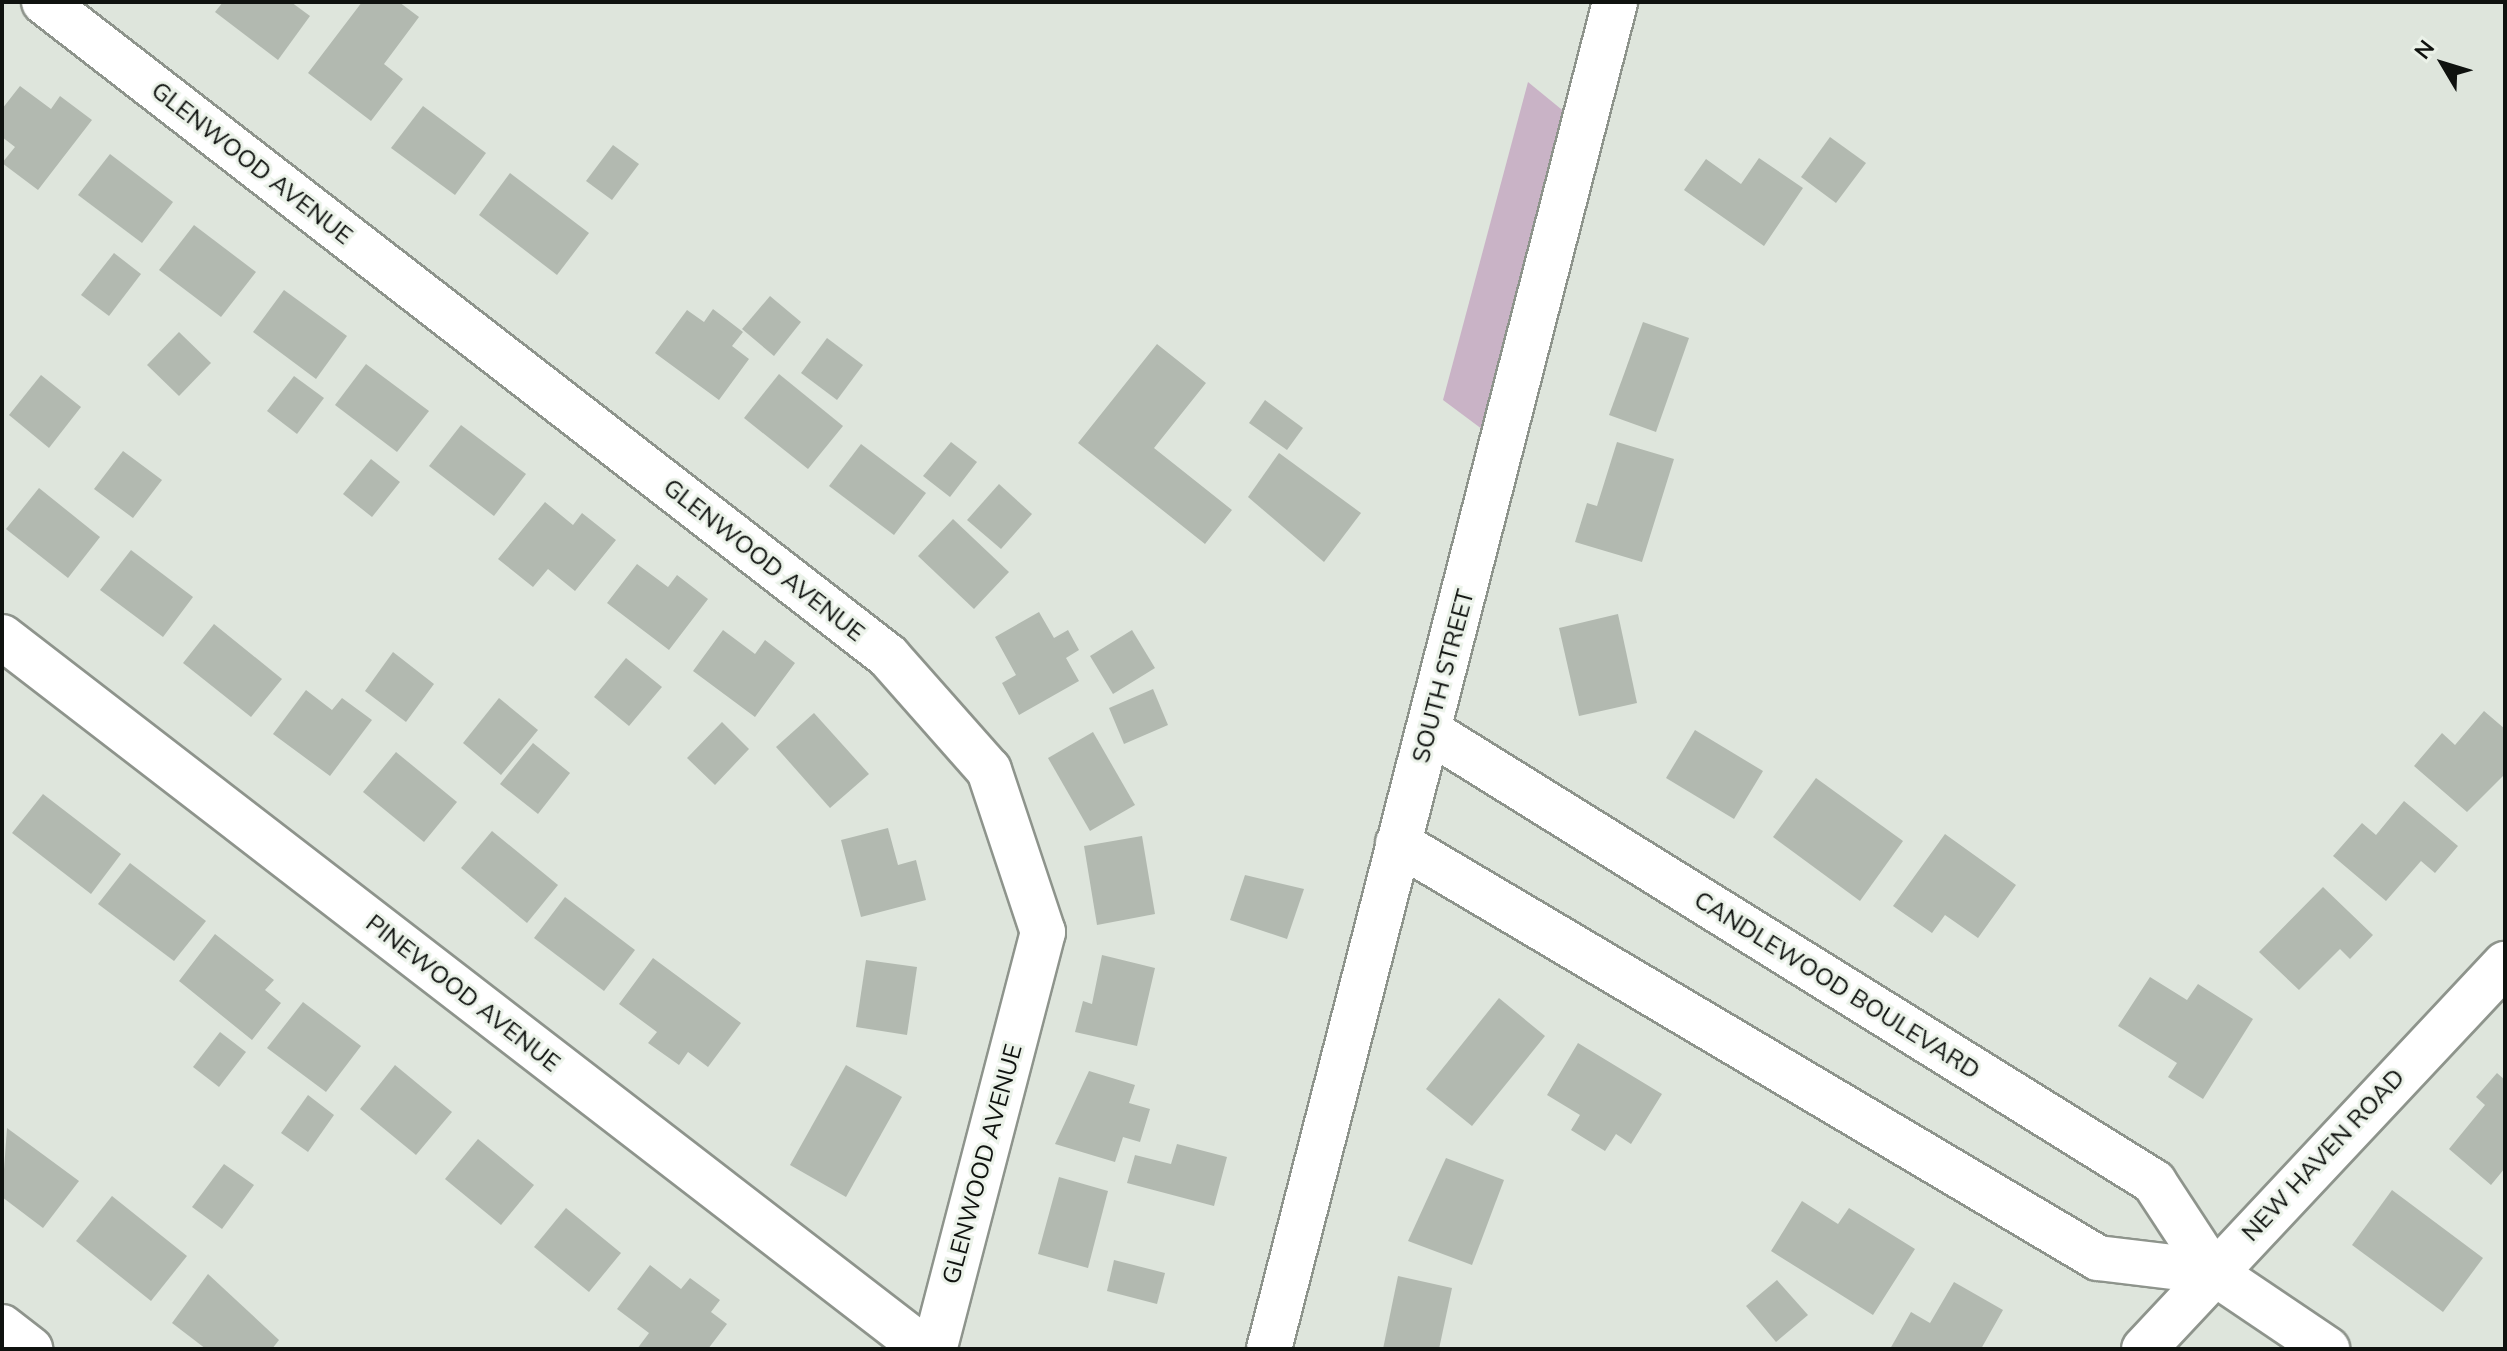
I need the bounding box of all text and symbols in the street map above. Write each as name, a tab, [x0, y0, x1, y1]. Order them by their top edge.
north arrow	[2403, 24, 2483, 104]
text: N	[2408, 34, 2440, 64]
street label: GLENWOOD AVENUE	[146, 76, 358, 250]
street label: GLENWOOD AVENUE	[658, 473, 870, 647]
street label: SOUTH STREET	[1406, 586, 1480, 766]
street label: CANDLEWOOD BOULEVARD	[1689, 885, 1985, 1085]
street label: PINEWOOD AVENUE	[360, 908, 566, 1078]
street label: GLENWOOD AVENUE	[936, 1041, 1028, 1287]
street label: NEW HAVEN ROAD	[2236, 1063, 2410, 1247]

